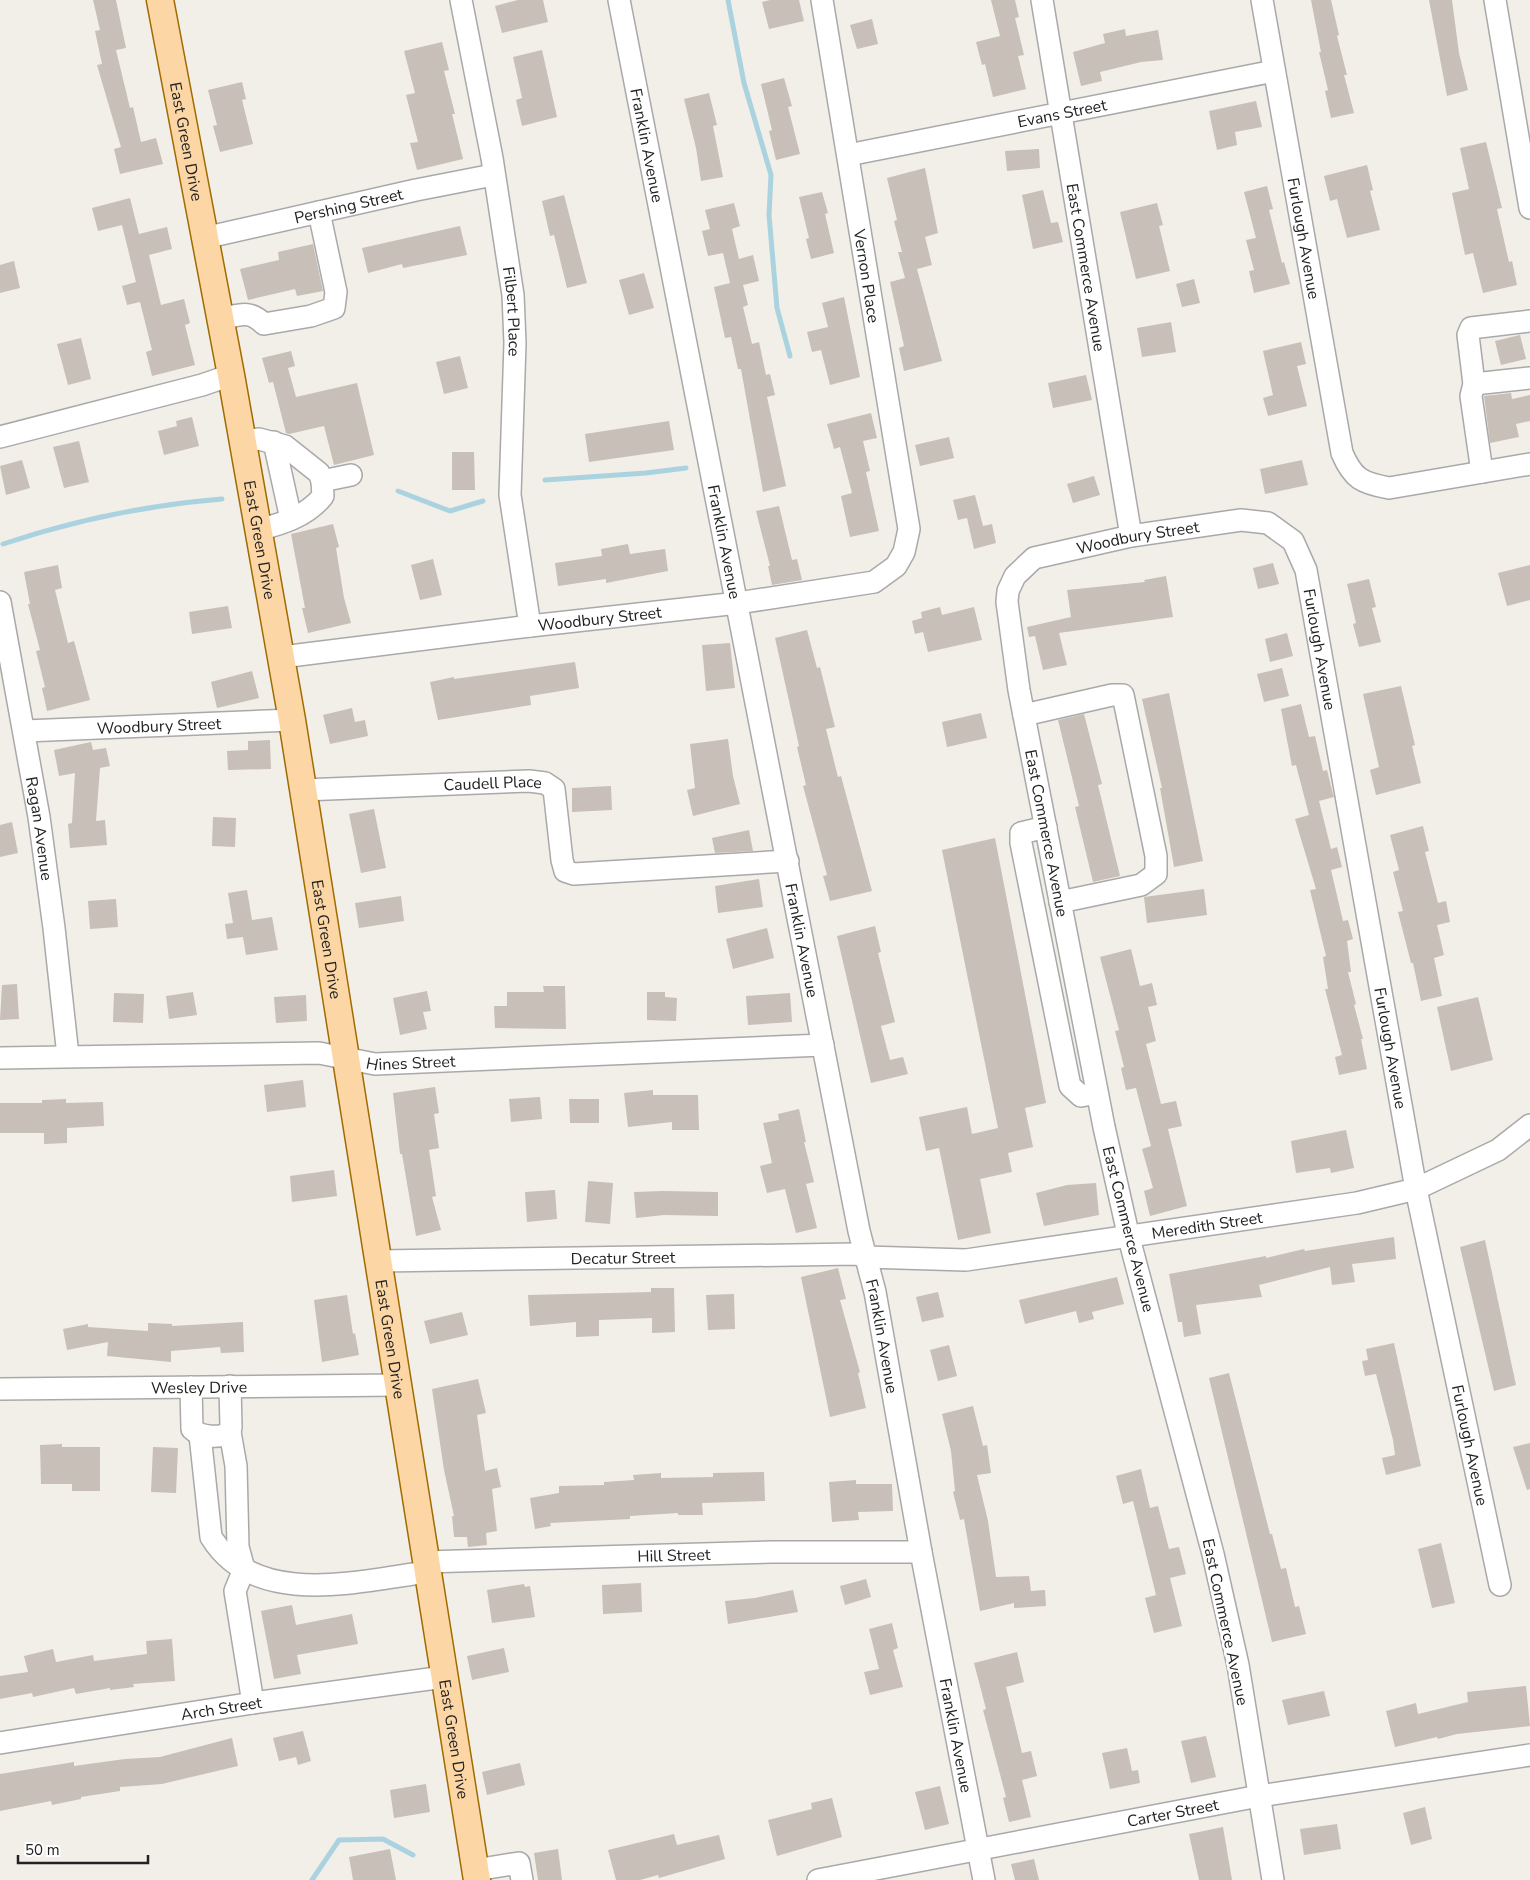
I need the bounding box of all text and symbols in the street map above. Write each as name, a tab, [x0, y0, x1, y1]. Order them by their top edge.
street label: East Green Drive	[164, 80, 208, 203]
street label: Franklin Avenue	[624, 86, 668, 205]
street label: Evans Street	[1016, 94, 1109, 133]
street label: Furlough Avenue	[1282, 176, 1325, 301]
street label: East Commerce Avenue	[1061, 182, 1110, 353]
street label: Pershing Street	[292, 183, 405, 229]
street label: Vernon Place	[848, 227, 884, 325]
street label: Filbert Place	[497, 265, 525, 357]
street label: East Green Drive	[238, 479, 280, 601]
street label: Franklin Avenue	[702, 483, 746, 601]
street label: Woodbury Street	[1074, 516, 1201, 560]
street label: Furlough Avenue	[1298, 587, 1341, 712]
street label: Woodbury Street	[537, 601, 663, 637]
street label: Woodbury Street	[96, 713, 222, 740]
street label: East Commerce Avenue	[1019, 748, 1073, 919]
street label: Caudell Place	[443, 771, 543, 796]
street label: Ragan Avenue	[20, 775, 57, 882]
street label: East Green Drive	[306, 878, 346, 1001]
street label: Franklin Avenue	[779, 881, 823, 1000]
street label: Furlough Avenue	[1368, 986, 1412, 1111]
street label: Hines Street	[364, 1051, 456, 1076]
street label: East Commerce Avenue	[1097, 1144, 1159, 1314]
street label: Meredith Street	[1150, 1207, 1264, 1245]
street label: Decatur Street	[571, 1247, 676, 1270]
street label: Franklin Avenue	[860, 1277, 903, 1395]
street label: East Green Drive	[369, 1278, 410, 1401]
street label: Wesley Drive	[151, 1377, 247, 1399]
street label: Furlough Avenue	[1446, 1383, 1493, 1508]
street label: East Commerce Avenue	[1197, 1537, 1253, 1708]
street label: Hill Street	[637, 1544, 711, 1568]
street label: Franklin Avenue	[933, 1677, 977, 1795]
street label: East Green Drive	[433, 1678, 474, 1801]
street label: Arch Street	[179, 1692, 264, 1726]
street label: Carter Street	[1125, 1794, 1221, 1833]
scale bar	[18, 1832, 148, 1864]
text: 50 m	[25, 1840, 60, 1860]

